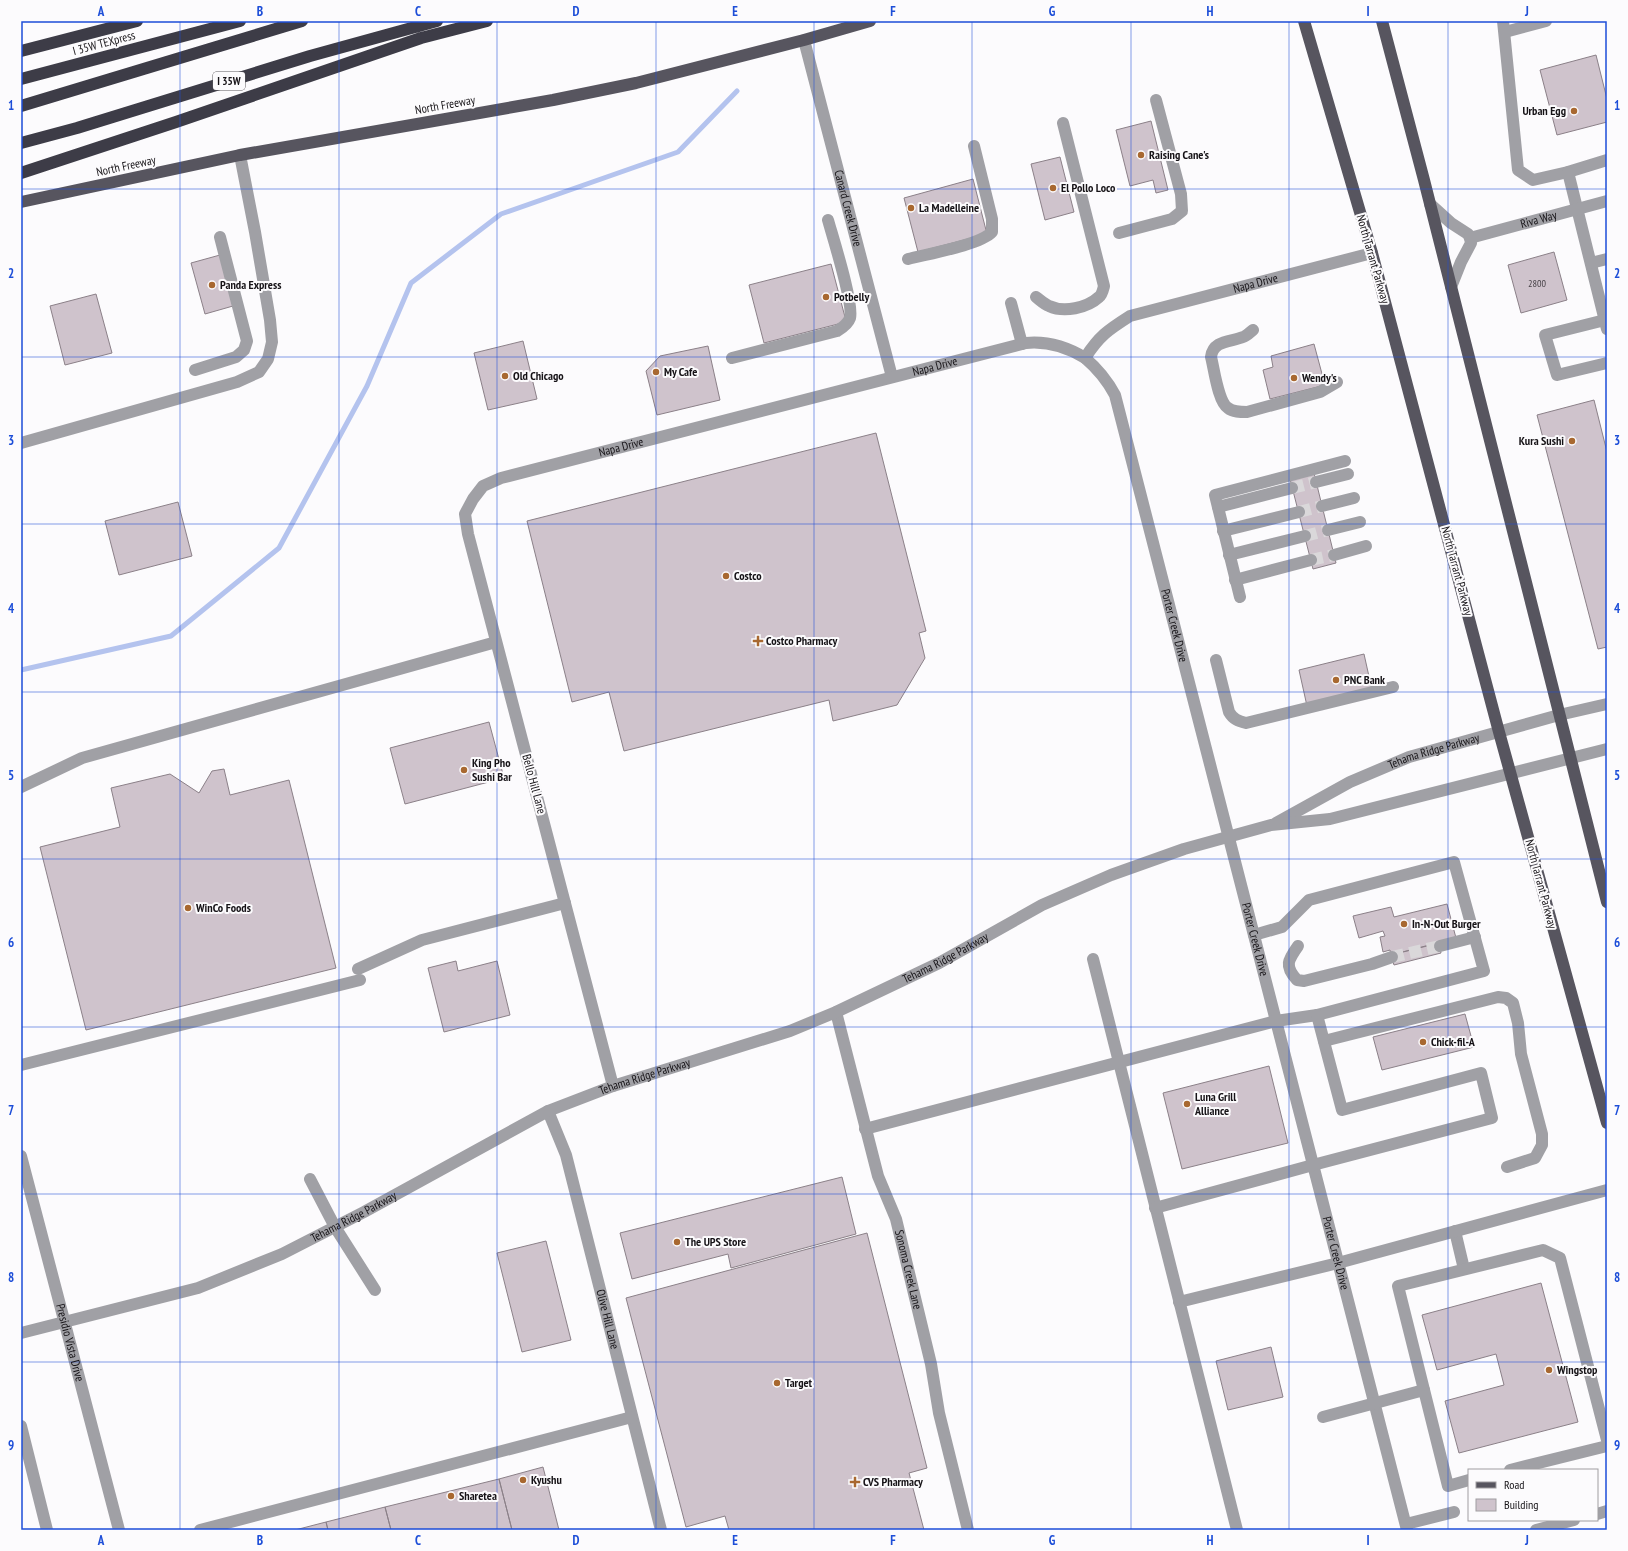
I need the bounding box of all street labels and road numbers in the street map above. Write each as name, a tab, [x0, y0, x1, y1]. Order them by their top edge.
street label: I 35W TEXpress	[71, 27, 137, 58]
road number: I 35W	[213, 72, 245, 90]
street label: North Freeway	[414, 92, 477, 117]
street label: North Freeway	[95, 152, 158, 179]
street label: Canard Creek Drive	[831, 168, 866, 248]
street label: Riva Way	[1519, 207, 1559, 231]
street label: North Tarrant Parkway	[1354, 213, 1393, 306]
street label: Napa Drive	[1231, 270, 1279, 296]
street label: Napa Drive	[911, 353, 959, 379]
street label: Napa Drive	[597, 434, 645, 460]
street label: North Tarrant Parkway	[1438, 525, 1477, 618]
street label: Porter Creek Drive	[1158, 587, 1191, 664]
street label: Tehama Ridge Parkway	[1385, 730, 1481, 772]
street label: Bello Hill Lane	[519, 752, 550, 815]
street label: North Tarrant Parkway	[1522, 838, 1561, 931]
street label: Porter Creek Drive	[1239, 901, 1272, 977]
street label: Tehama Ridge Parkway	[900, 929, 991, 986]
street label: Tehama Ridge Parkway	[597, 1054, 692, 1098]
street label: Tehama Ridge Parkway	[308, 1187, 399, 1245]
street label: Porter Creek Drive	[1320, 1215, 1353, 1291]
street label: Sonoma Creek Lane	[892, 1228, 926, 1311]
street label: Olive Hill Lane	[593, 1288, 623, 1351]
street label: Presidio Vista Drive	[53, 1302, 88, 1383]

